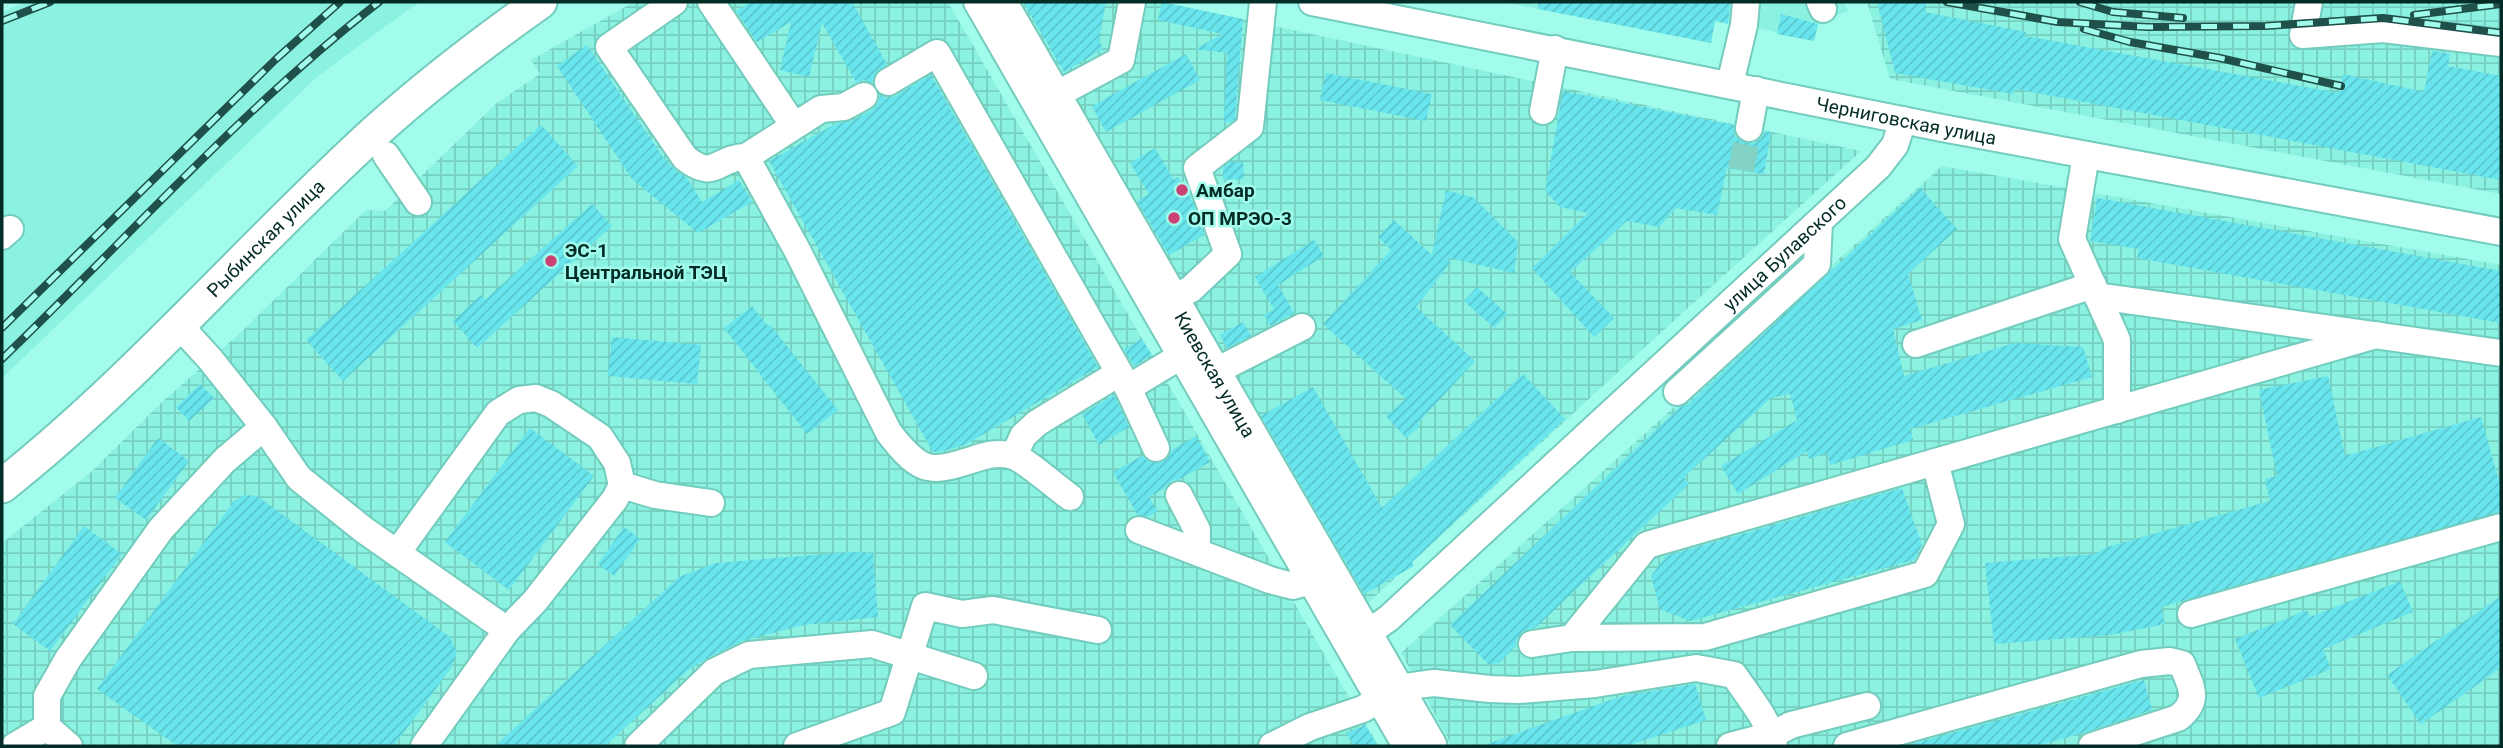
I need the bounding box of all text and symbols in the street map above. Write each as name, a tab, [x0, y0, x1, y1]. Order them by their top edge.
street label: Черниговская улица	[1814, 92, 1998, 150]
street label: Рыбинская улица	[202, 175, 330, 302]
place label: Амбар	[1196, 179, 1255, 202]
marker: Амбар	[1174, 182, 1190, 198]
street label: улица Булавского	[1718, 191, 1851, 316]
place label: ОП МРЭО-3	[1188, 207, 1292, 230]
marker: ОП МРЭО-3	[1166, 210, 1182, 226]
place label: ЭС-1 Центральной ТЭЦ	[565, 239, 727, 284]
marker: ЭС-1 Центральной ТЭЦ	[543, 253, 559, 269]
street label: Киевская улица	[1169, 307, 1260, 442]

